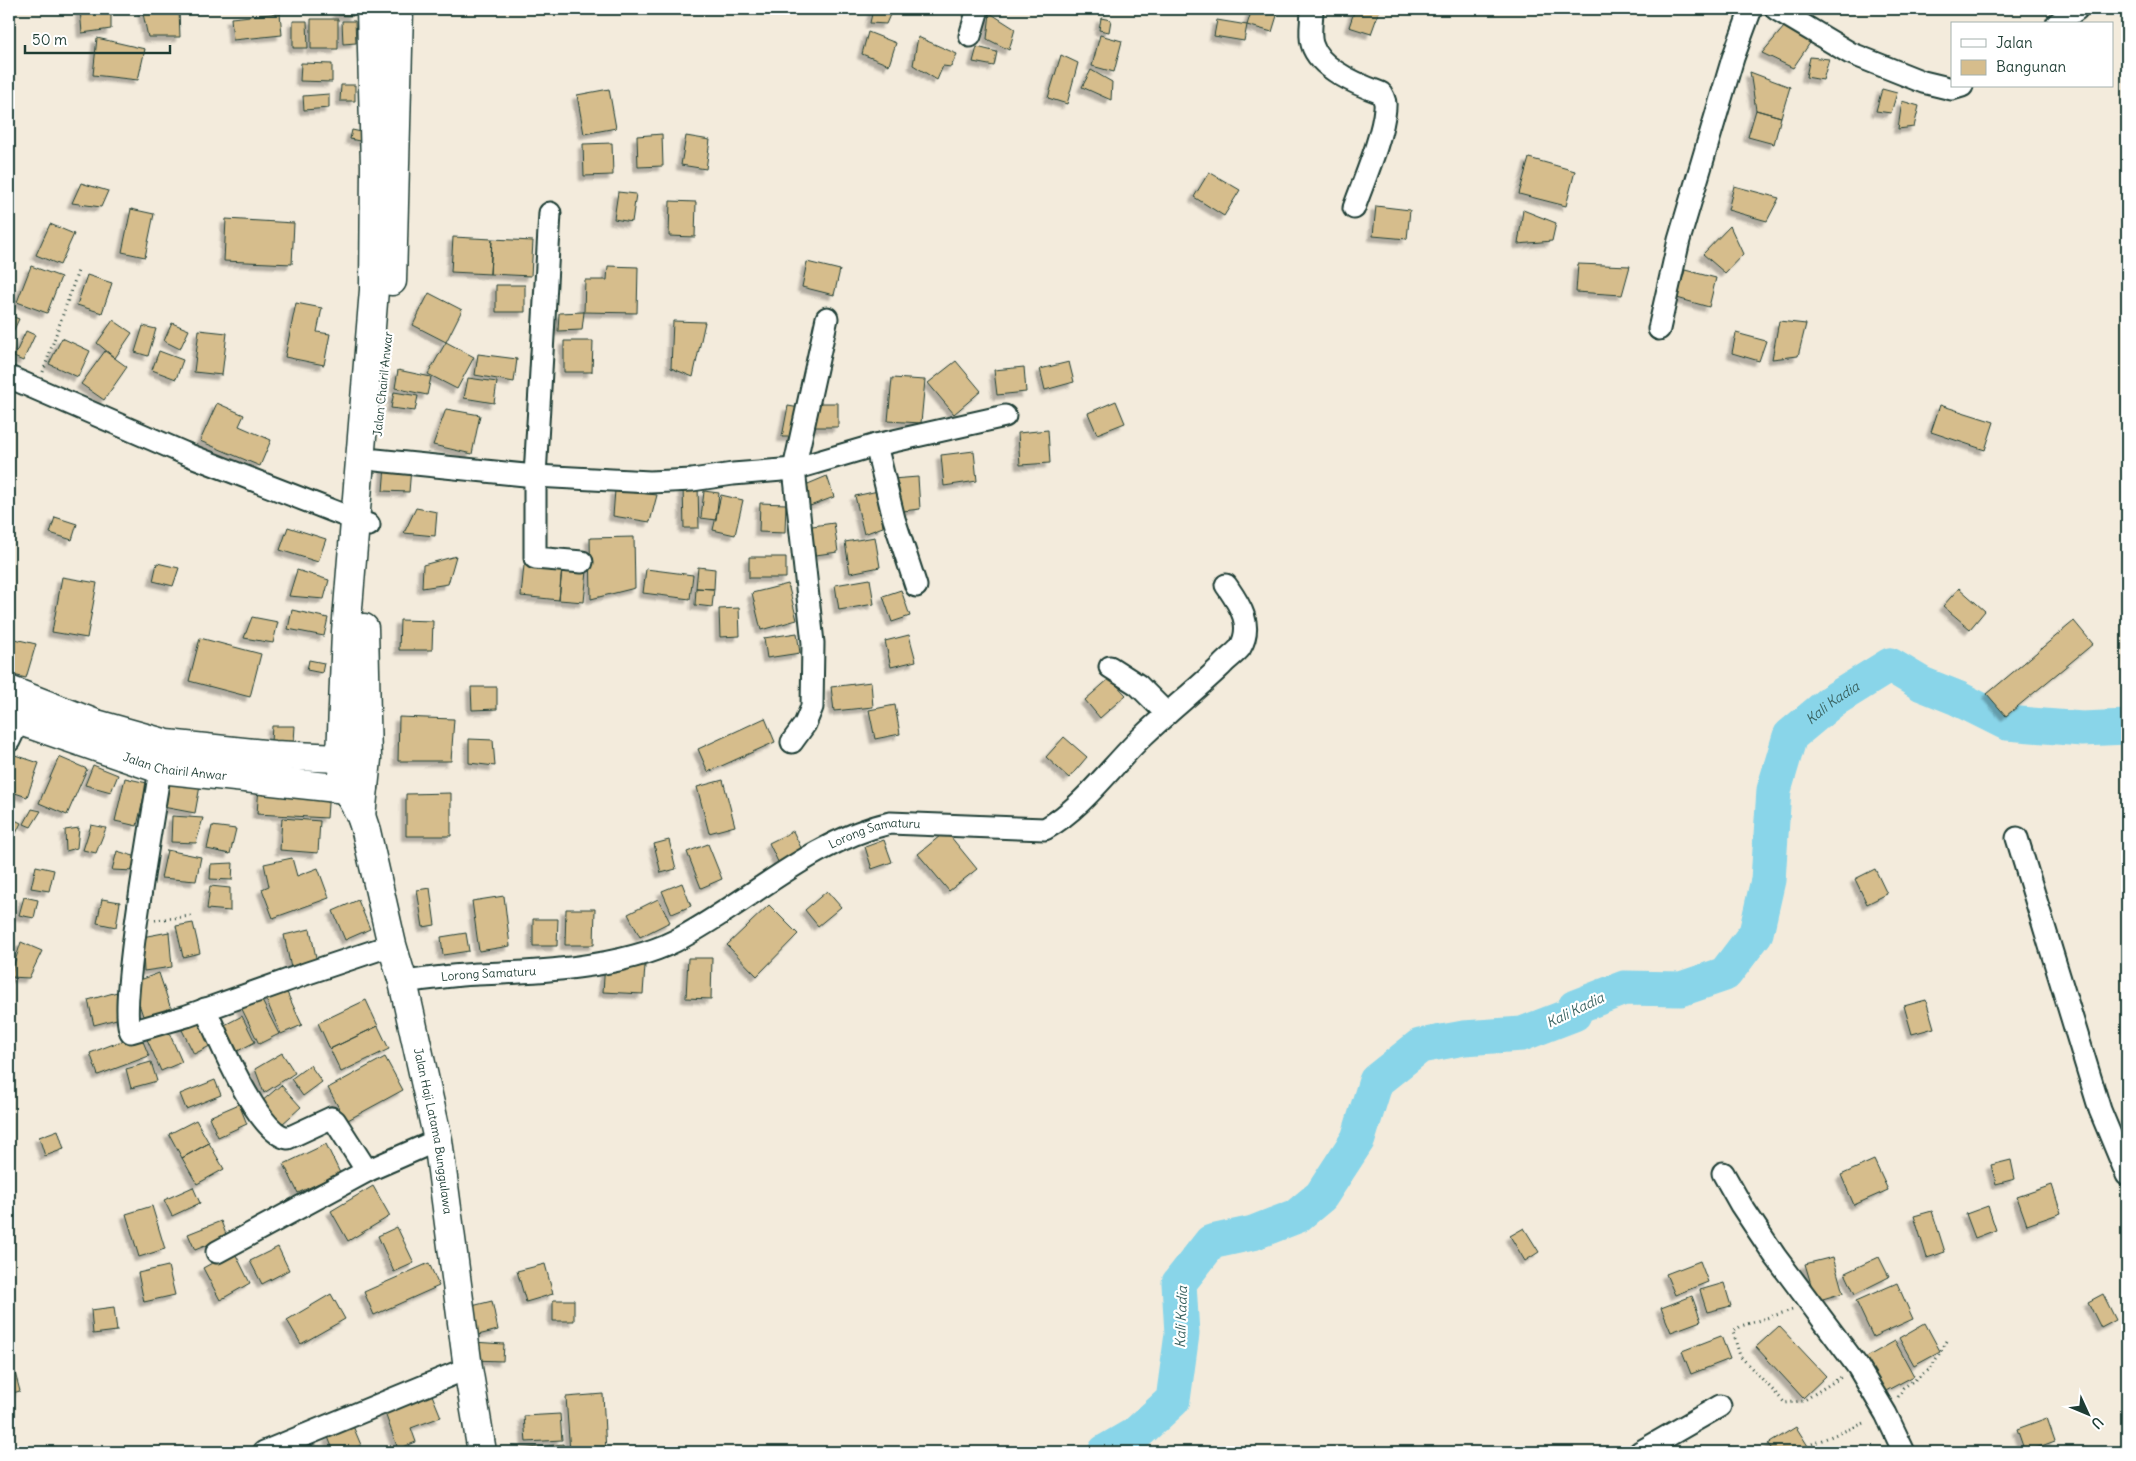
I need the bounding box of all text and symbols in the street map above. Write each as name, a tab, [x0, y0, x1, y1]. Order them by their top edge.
scale bar	[25, 22, 170, 54]
legend	[1951, 22, 2114, 88]
text: 50 m	[32, 30, 67, 49]
text: Jalan	[1996, 33, 2033, 52]
text: Bangunan	[1996, 57, 2066, 76]
street label: Jalan Chairil Anwar	[370, 331, 395, 437]
water label: Kali Kadia	[1802, 677, 1863, 728]
street label: Jalan Chairil Anwar	[121, 749, 228, 783]
street label: Lorong Samaturu	[826, 815, 921, 852]
street label: Lorong Samaturu	[440, 963, 536, 984]
water label: Kali Kadia	[1543, 988, 1608, 1032]
street label: Jalan Haji Latama Bunggulawa	[411, 1046, 456, 1215]
water label: Kali Kadia	[1171, 1285, 1191, 1348]
north arrow	[2064, 1388, 2114, 1438]
text: U	[2088, 1413, 2107, 1433]

